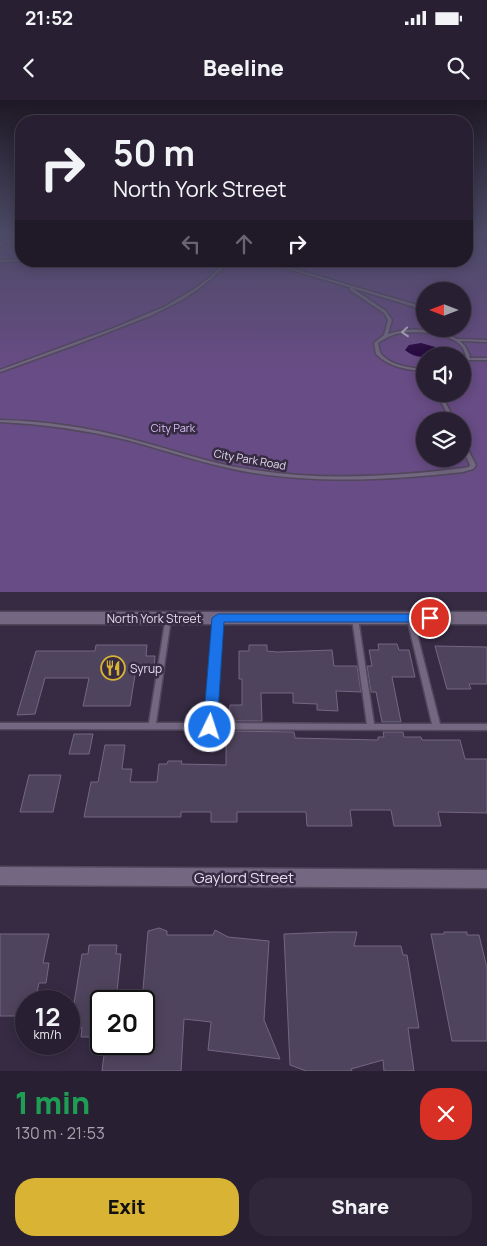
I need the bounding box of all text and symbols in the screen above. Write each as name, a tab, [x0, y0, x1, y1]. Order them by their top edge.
text: 21:52	[25, 5, 73, 31]
text: Beeline	[203, 53, 284, 83]
icon: back	[15, 54, 43, 82]
icon: search	[444, 54, 472, 82]
text: 50 m	[113, 129, 195, 177]
icon: right	[30, 135, 95, 200]
text: North York Street	[113, 174, 287, 204]
icon: left	[177, 230, 205, 258]
icon: ahead	[230, 230, 258, 258]
icon: right	[283, 230, 311, 258]
north arrow	[416, 282, 471, 338]
map controls	[416, 282, 471, 467]
one-way arrow	[401, 326, 409, 337]
button: sound	[416, 347, 471, 402]
button: layers	[416, 412, 471, 467]
park label: City Park	[151, 420, 196, 435]
street label: City Park Road	[213, 445, 287, 473]
pin	[409, 597, 451, 639]
icon: arrive	[416, 604, 444, 632]
street label: North York Street	[107, 610, 202, 627]
restaurant icon: Syrup	[100, 655, 126, 681]
place label: Syrup	[130, 660, 162, 677]
position arrow	[183, 700, 235, 752]
street label: Gaylord Street	[194, 867, 294, 888]
speed limit sign: 20	[90, 990, 155, 1055]
text: 12	[35, 999, 60, 1034]
text: km/h	[34, 1026, 61, 1043]
text: 1 min	[15, 1082, 90, 1123]
button: close	[420, 1088, 472, 1140]
text: 130 m · 21:53	[15, 1122, 105, 1144]
button: Exit	[15, 1178, 239, 1236]
button: Share	[249, 1178, 472, 1236]

